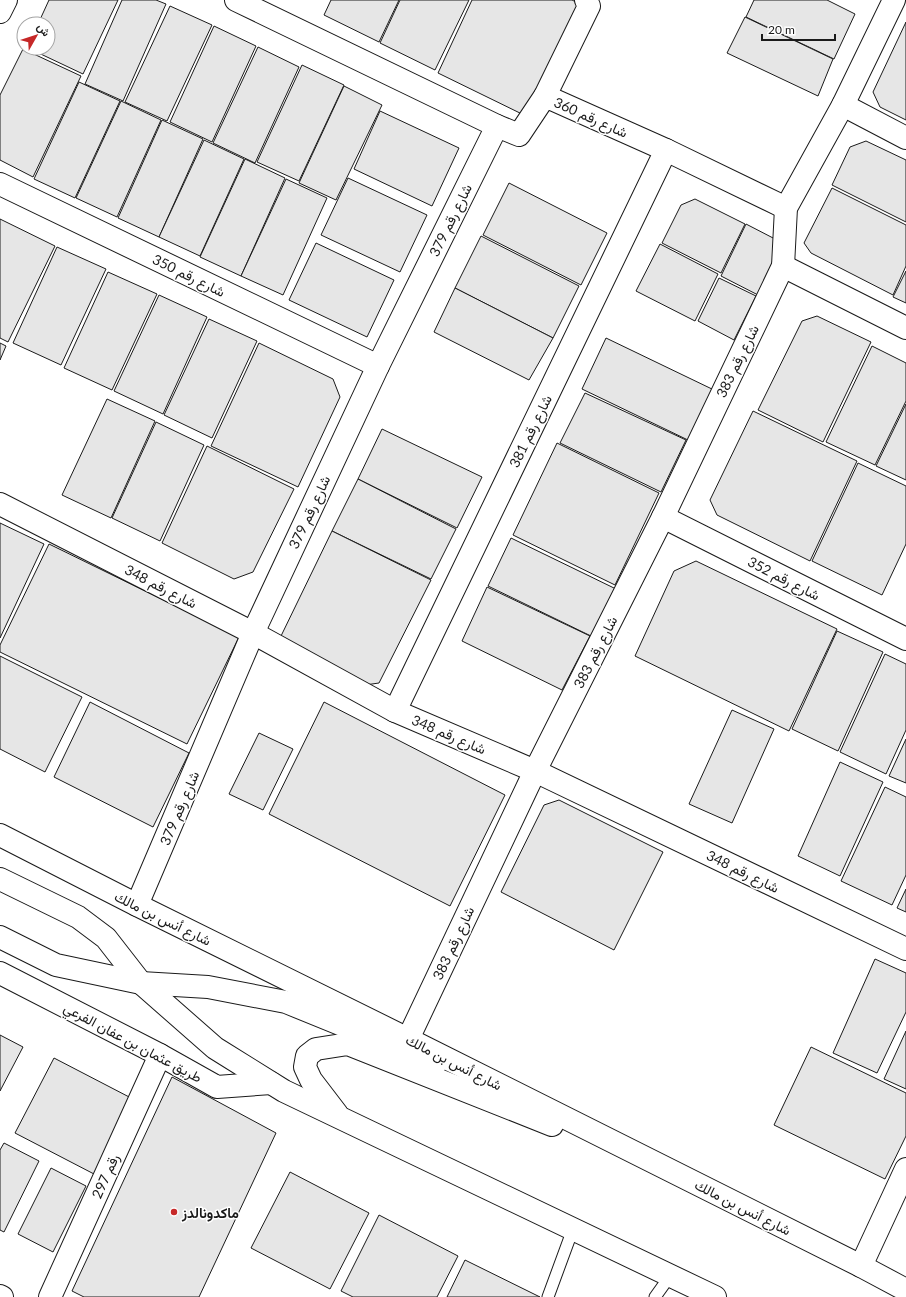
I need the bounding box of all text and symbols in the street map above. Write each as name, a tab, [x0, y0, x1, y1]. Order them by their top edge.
north arrow	[16, 16, 56, 56]
scale bar	[762, 16, 835, 42]
text: ش	[34, 20, 53, 39]
text: 20 m	[768, 22, 795, 37]
street label: شارع رقم 360	[550, 93, 630, 144]
street label: شارع رقم 379	[425, 181, 478, 260]
street label: شارع رقم 350	[149, 250, 228, 303]
street label: شارع رقم 383	[712, 322, 765, 401]
street label: شارع رقم 381	[505, 392, 558, 471]
street label: شارع رقم 379	[285, 473, 336, 553]
street label: شارع رقم 352	[744, 553, 823, 606]
street label: شارع رقم 348	[121, 561, 200, 614]
street label: شارع رقم 383	[570, 613, 623, 692]
street label: شارع رقم 348	[408, 711, 489, 760]
street label: شارع رقم 379	[156, 768, 205, 849]
street label: شارع رقم 348	[703, 846, 782, 899]
street label: شارع أنس بن مالك	[111, 887, 214, 951]
street label: شارع رقم 383	[429, 904, 480, 984]
street label: طريق عثمان بن عفان الفرعي	[59, 998, 205, 1089]
street label: شارع أنس بن مالك	[402, 1030, 505, 1096]
street label: رقم 297	[88, 1151, 123, 1201]
street label: شارع أنس بن مالك	[691, 1175, 794, 1241]
place label: ماكدونالدز	[181, 1204, 239, 1222]
marker: ماكدونالدز	[169, 1207, 179, 1217]

